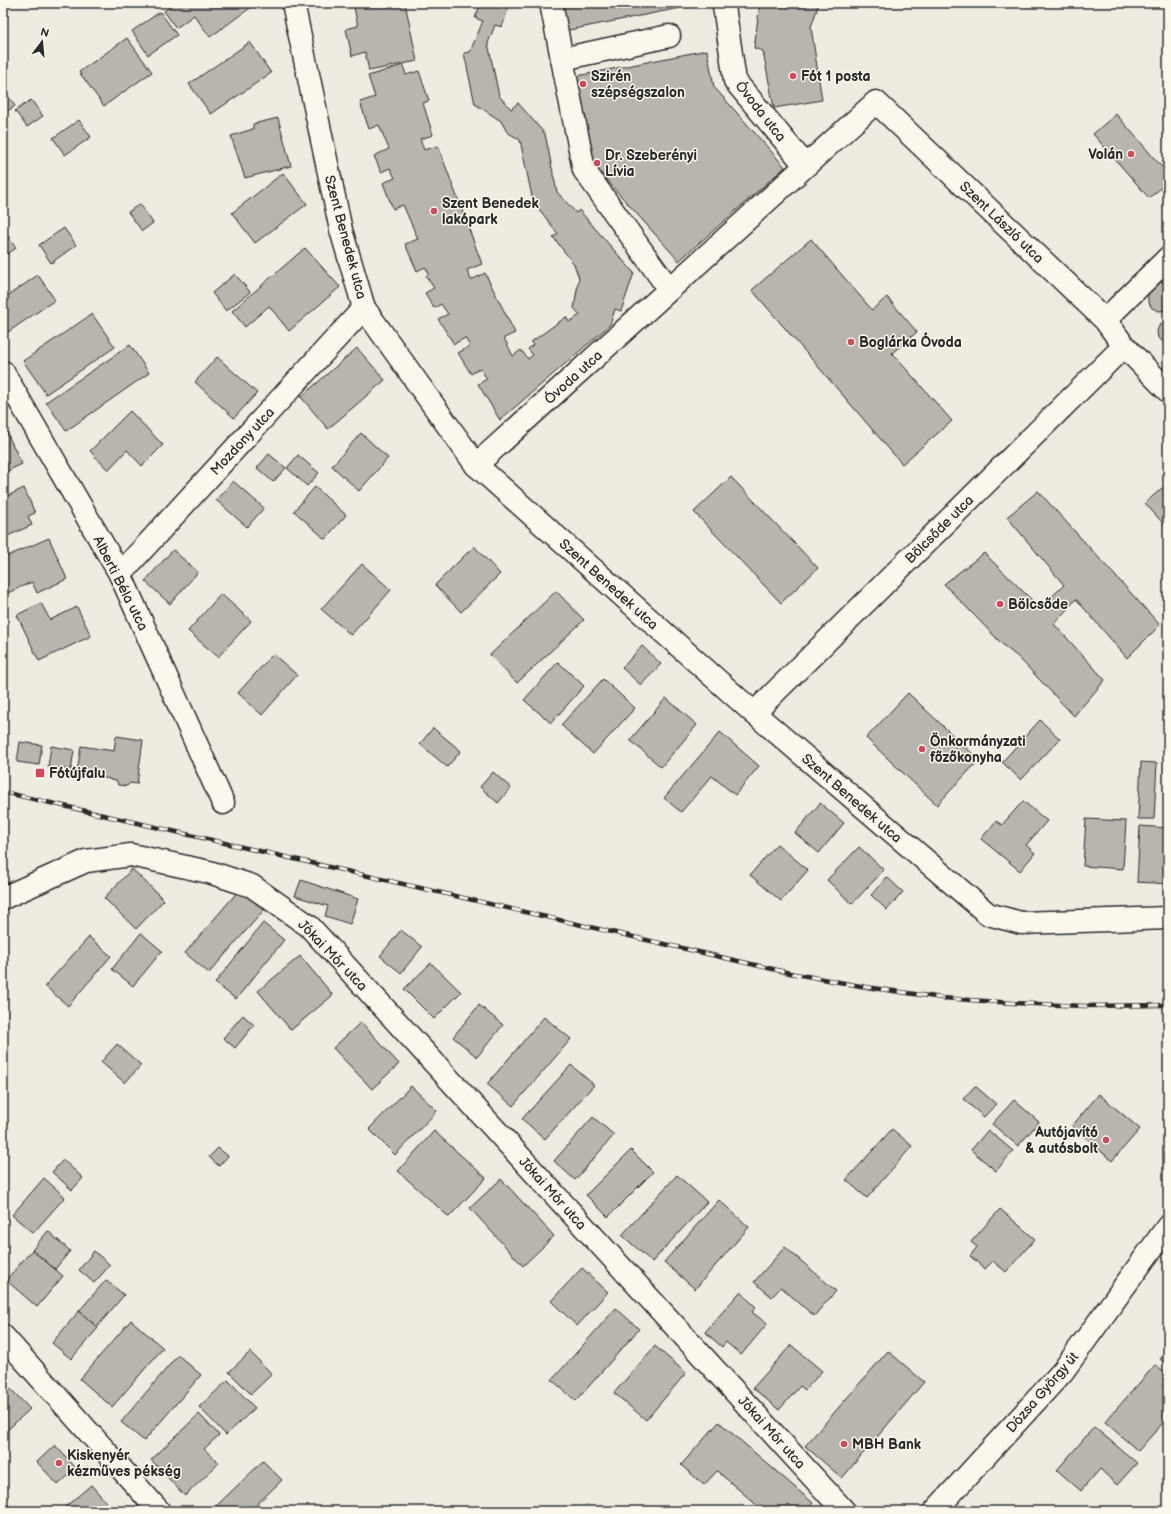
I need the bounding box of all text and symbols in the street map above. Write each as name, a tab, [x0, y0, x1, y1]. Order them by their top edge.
north arrow	[22, 22, 62, 62]
text: N	[39, 25, 50, 40]
place label: Szirén szépségszalon	[591, 68, 685, 101]
place label: Fót 1 posta	[801, 68, 871, 85]
marker: Fót 1 posta	[788, 71, 798, 81]
street label: Óvoda utca	[732, 77, 790, 145]
marker: Szirén szépségszalon	[578, 79, 588, 89]
place label: Volán	[1088, 146, 1123, 163]
place label: Dr. Szeberényi Lívia	[605, 147, 697, 180]
marker: Volán	[1126, 149, 1136, 159]
marker: Dr. Szeberényi Lívia	[592, 158, 602, 168]
street label: Szent Benedek utca	[321, 173, 370, 301]
street label: Szent László utca	[956, 178, 1047, 267]
place label: Szent Benedek lakópark	[442, 195, 539, 228]
marker: Szent Benedek lakópark	[429, 206, 439, 216]
place label: Boglárka Óvoda	[859, 332, 962, 351]
marker: Boglárka Óvoda	[846, 337, 856, 347]
street label: Óvoda utca	[540, 346, 606, 408]
street label: Mozdony utca	[207, 404, 278, 479]
street label: Bölcsőde utca	[902, 492, 977, 567]
street label: Alberti Béla utca	[89, 533, 152, 634]
street label: Szent Benedek utca	[556, 535, 662, 633]
place label: Bölcsőde	[1008, 596, 1068, 613]
marker: Bölcsőde	[995, 599, 1005, 609]
place label: Önkormányzati főzőkonyha	[930, 732, 1026, 766]
marker: Önkormányzati főzőkonyha	[917, 744, 927, 754]
street label: Szent Benedek utca	[798, 750, 905, 847]
place label: Fótújfalu	[49, 765, 106, 782]
marker: Fótújfalu	[34, 767, 46, 779]
street label: Jókai Mór utca	[294, 916, 371, 995]
place label: Autójavító & autósbolt	[1025, 1124, 1098, 1157]
marker: Autójavító & autósbolt	[1101, 1135, 1111, 1145]
street label: Jókai Mór utca	[515, 1153, 590, 1233]
street label: Dózsa György út	[1003, 1348, 1083, 1436]
street label: Jókai Mór utca	[734, 1392, 809, 1472]
place label: MBH Bank	[852, 1436, 922, 1453]
marker: MBH Bank	[839, 1439, 849, 1449]
place label: Kiskenyér kézműves pékség	[67, 1447, 181, 1480]
marker: Kiskenyér kézműves pékség	[54, 1458, 64, 1468]

